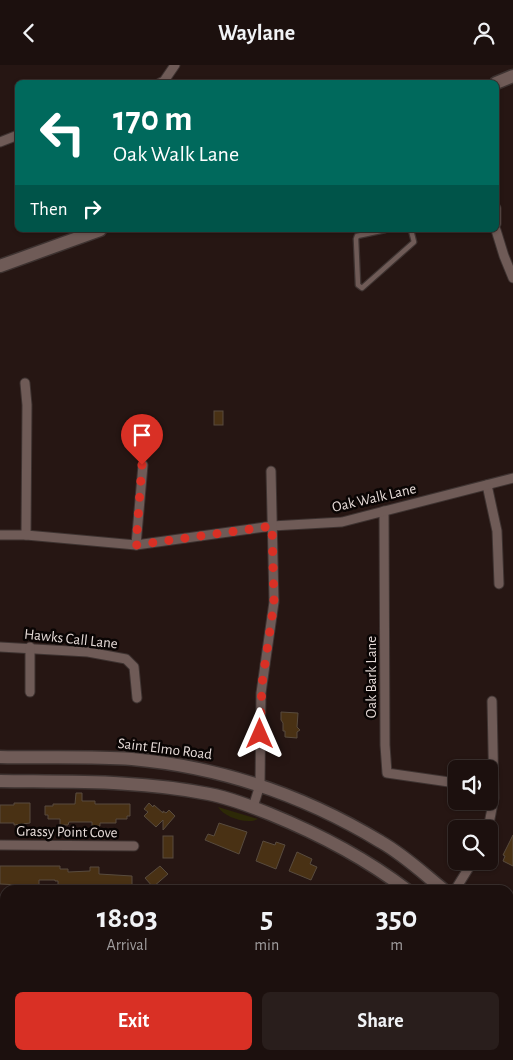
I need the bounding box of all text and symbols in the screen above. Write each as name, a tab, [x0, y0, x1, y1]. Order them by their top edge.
icon: back	[15, 19, 43, 47]
icon: person	[470, 19, 498, 47]
text: Waylane	[218, 22, 295, 44]
icon: left	[30, 100, 95, 165]
text: 170 m	[113, 102, 193, 137]
text: Oak Walk Lane	[113, 143, 239, 165]
icon: right	[78, 195, 106, 223]
text: Then	[30, 200, 68, 219]
pin	[121, 414, 163, 465]
icon: arrive	[128, 421, 156, 449]
street label: Oak Walk Lane	[330, 481, 418, 515]
street label: Hawks Call Lane	[23, 627, 119, 651]
street label: Oak Bark Lane	[364, 636, 379, 718]
position arrow	[233, 707, 285, 759]
street label: Saint Elmo Road	[117, 736, 213, 762]
map controls	[448, 760, 498, 870]
button: sound	[448, 760, 498, 810]
button: search	[448, 820, 498, 870]
street label: Grassy Point Cove	[16, 824, 118, 840]
text: 18:03	[97, 903, 158, 933]
text: 5	[260, 903, 273, 933]
text: 350	[376, 903, 417, 933]
text: Arrival	[107, 937, 148, 953]
text: min	[254, 937, 279, 953]
text: m	[390, 937, 403, 953]
button: Exit	[15, 992, 252, 1050]
button: Share	[262, 992, 499, 1050]

